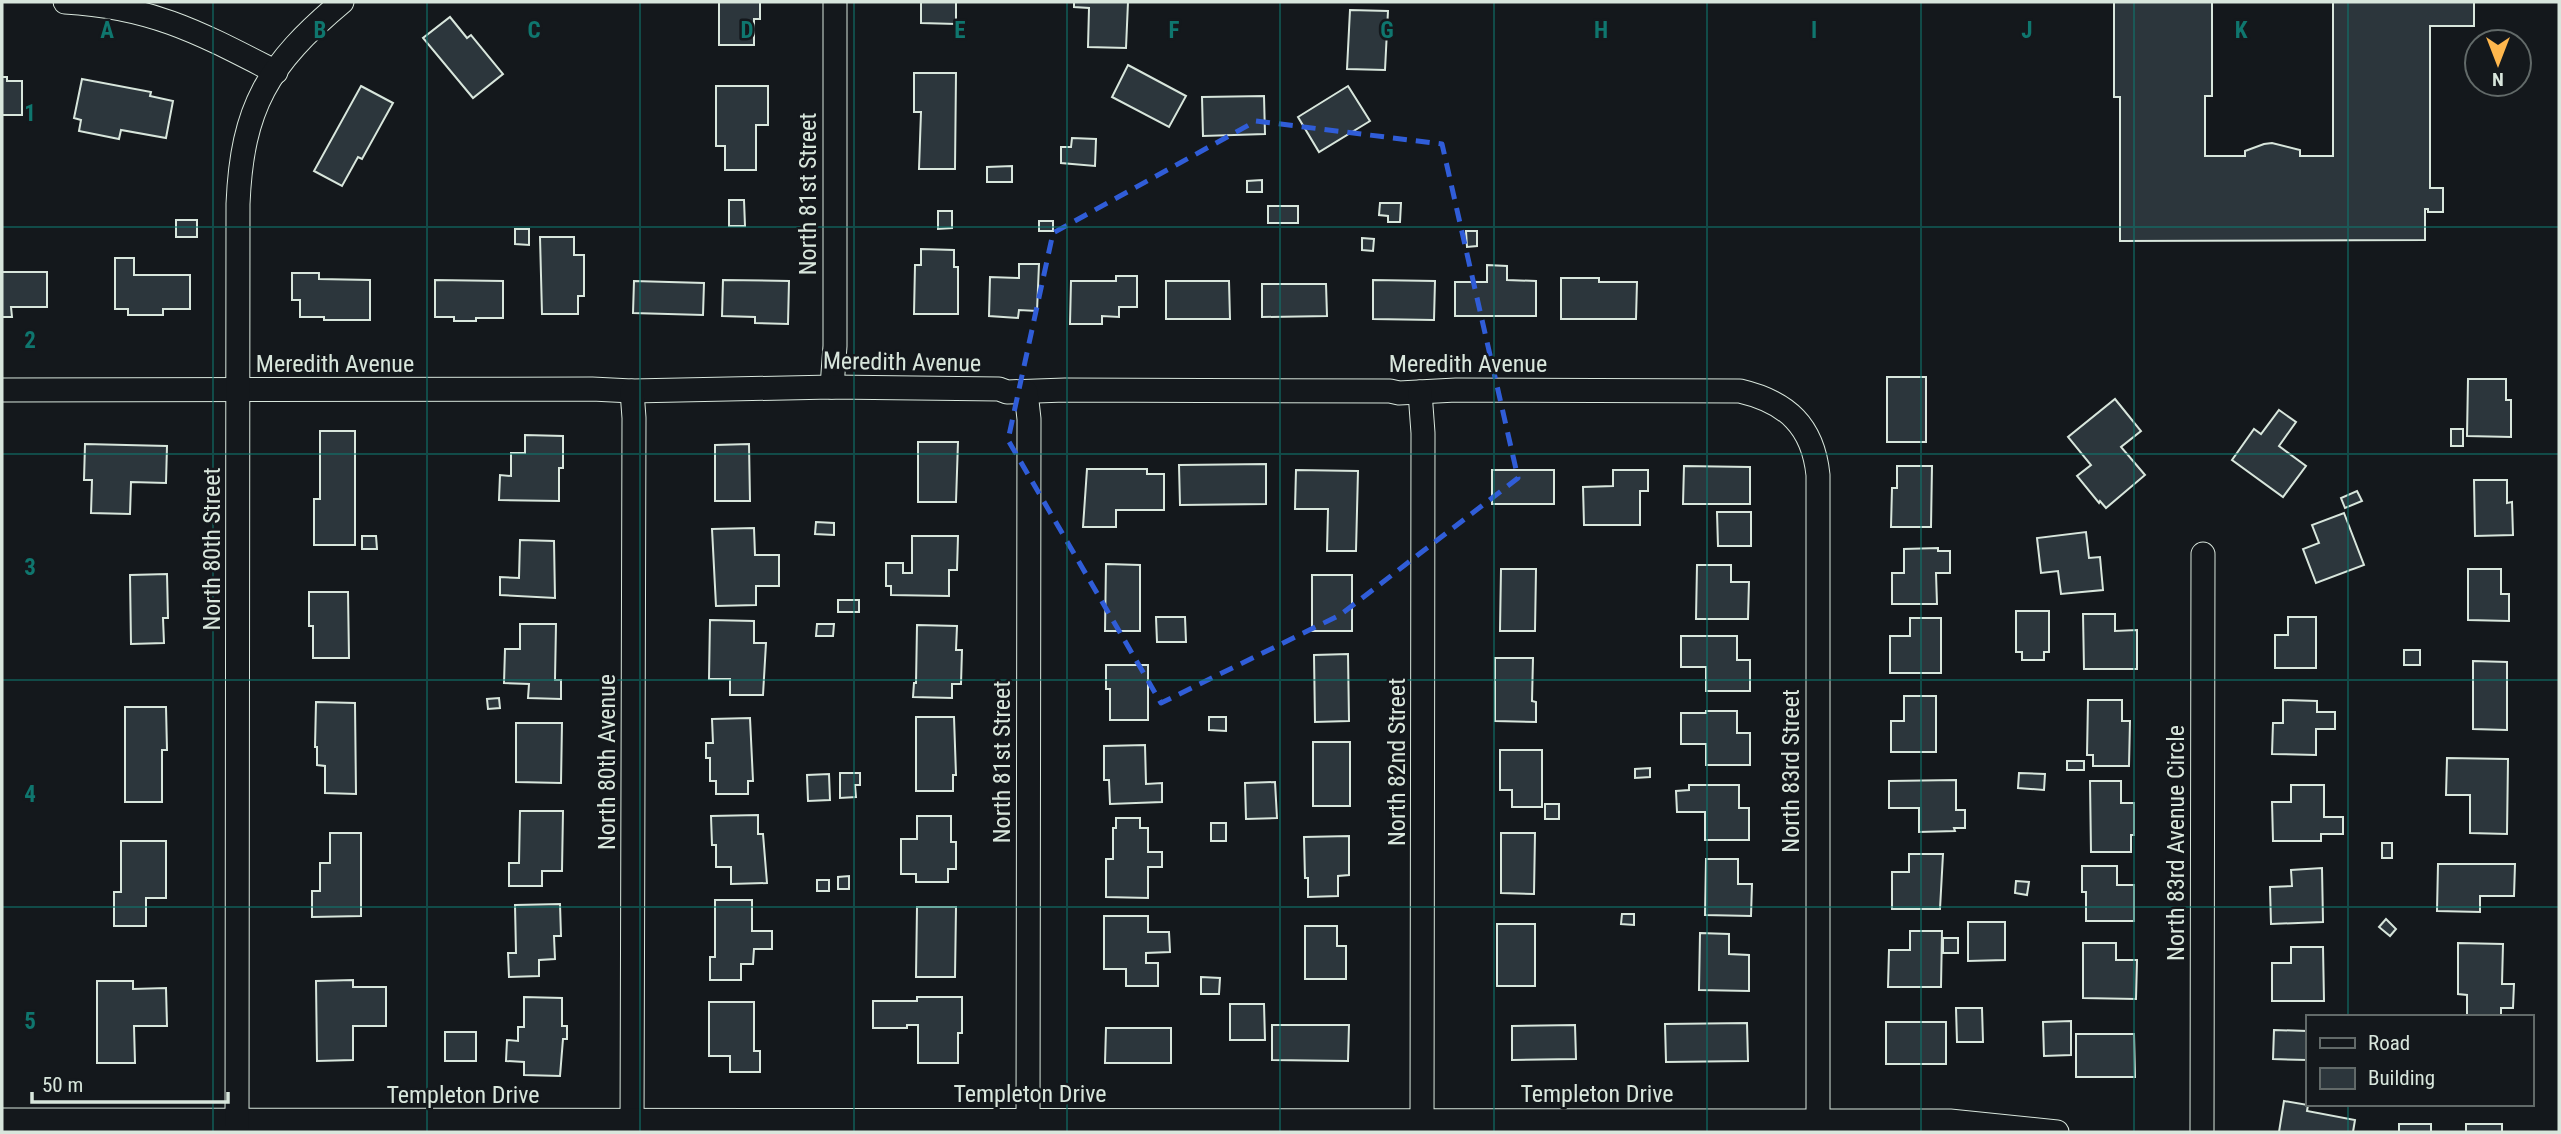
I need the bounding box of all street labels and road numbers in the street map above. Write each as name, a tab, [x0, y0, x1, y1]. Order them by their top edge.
street label: North 81st Street	[794, 113, 822, 275]
street label: Meredith Avenue	[823, 347, 981, 377]
street label: Meredith Avenue	[256, 350, 414, 378]
street label: Meredith Avenue	[1389, 350, 1547, 378]
street label: North 80th Street	[198, 467, 226, 631]
street label: North 80th Avenue	[593, 674, 621, 850]
street label: North 82nd Street	[1383, 678, 1411, 846]
street label: North 81st Street	[988, 681, 1016, 843]
street label: North 83rd Street	[1777, 689, 1805, 853]
street label: North 83rd Avenue Circle	[2162, 725, 2190, 961]
street label: Templeton Drive	[953, 1080, 1107, 1108]
street label: Templeton Drive	[1520, 1080, 1674, 1108]
street label: Templeton Drive	[386, 1081, 540, 1109]

